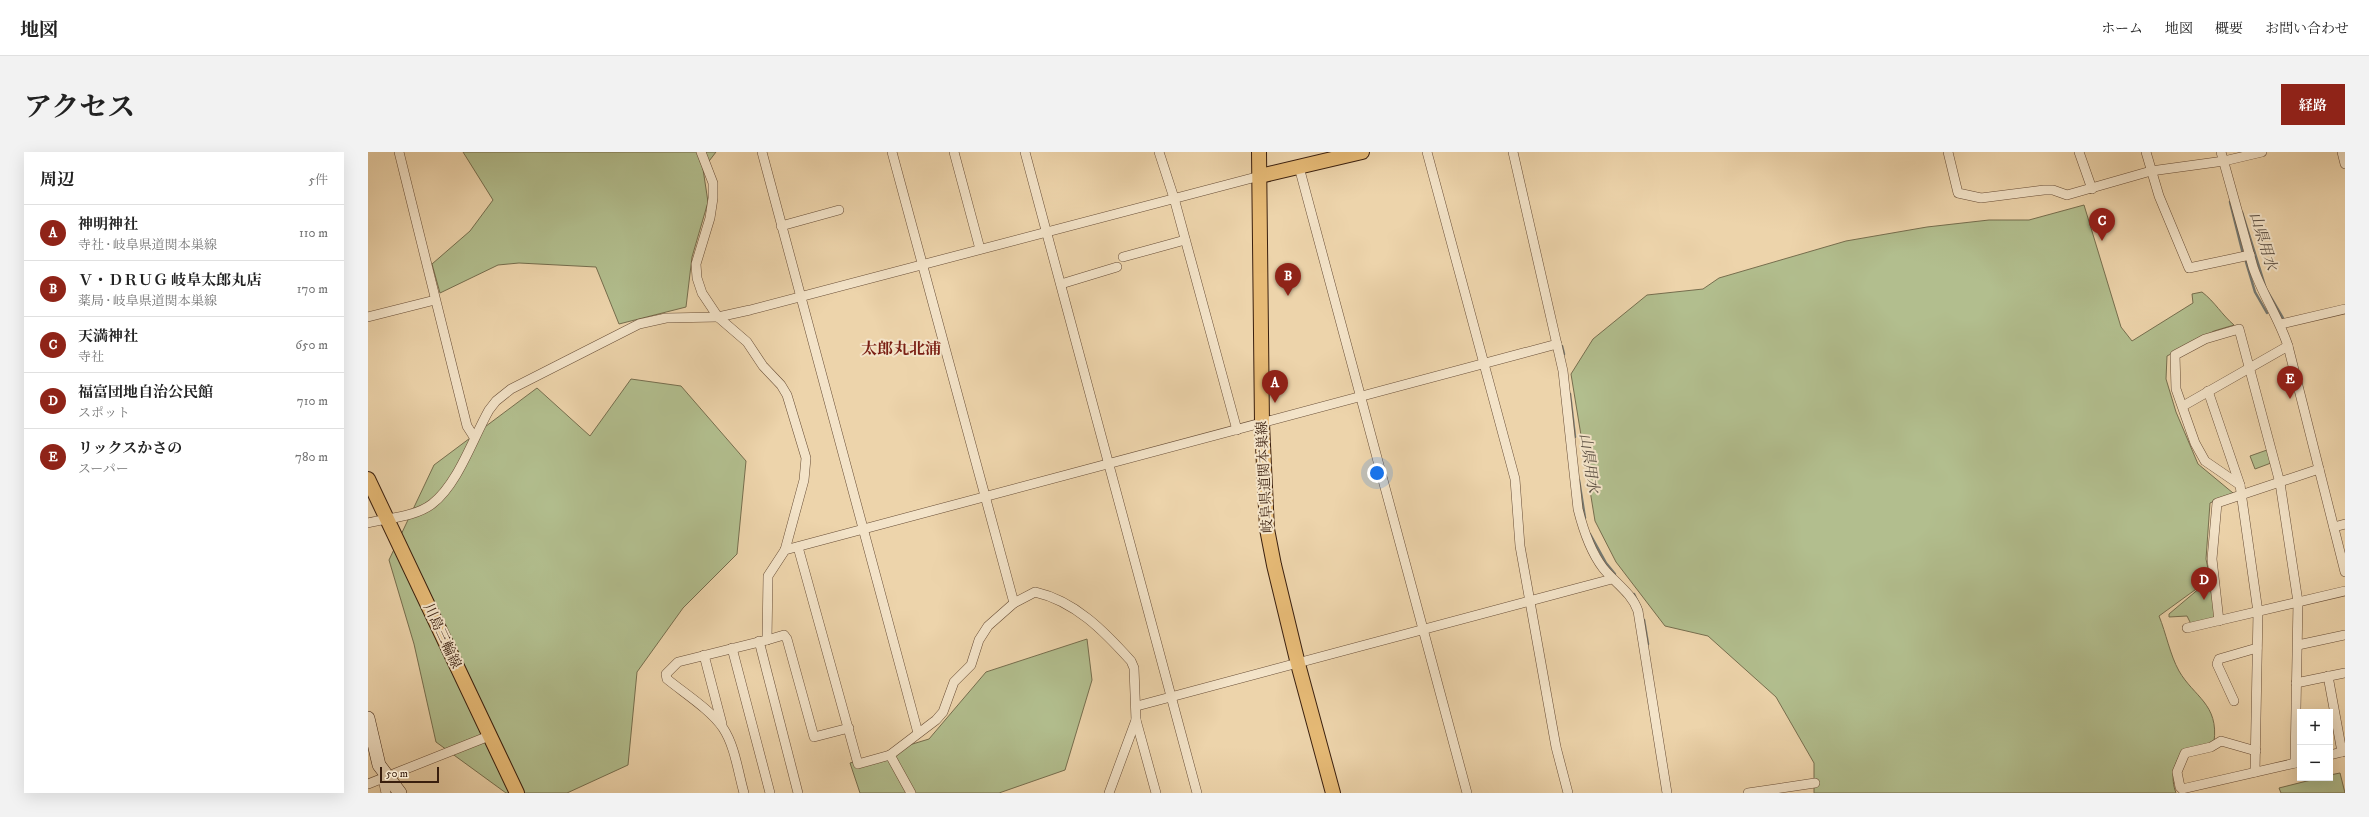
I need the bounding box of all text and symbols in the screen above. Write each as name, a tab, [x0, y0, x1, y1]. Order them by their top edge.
text: 地図	[20, 19, 58, 42]
text: ホーム	[2101, 20, 2143, 38]
text: 地図	[2165, 20, 2193, 38]
text: 概要	[2215, 20, 2243, 38]
text: お問い合わせ	[2265, 20, 2349, 38]
button: 経路	[2281, 84, 2345, 125]
text: アクセス	[24, 90, 135, 125]
text: 周辺	[40, 169, 74, 191]
text: 5件	[309, 172, 328, 188]
pin: C	[2089, 208, 2115, 241]
water label: 山県用水	[2245, 210, 2281, 274]
text: 神明神社	[78, 215, 138, 234]
text: A	[49, 225, 57, 241]
text: 110 m	[299, 225, 328, 241]
text: 寺社 · 岐阜県道関本巣線	[78, 237, 217, 253]
pin: B	[1275, 263, 1301, 296]
text: Ｖ・ＤＲＵＧ 岐阜太郎丸店	[78, 271, 261, 290]
text: B	[49, 281, 57, 297]
text: 170 m	[297, 281, 328, 297]
text: 薬局 · 岐阜県道関本巣線	[78, 293, 217, 309]
text: 天満神社	[78, 327, 138, 346]
text: C	[49, 337, 57, 353]
text: 650 m	[295, 337, 328, 353]
district label: 太郎丸北浦	[861, 339, 941, 359]
text: 寺社	[78, 349, 104, 365]
pin: E	[2277, 366, 2303, 399]
pin: A	[1262, 370, 1288, 403]
text: 福富団地自治公民館	[78, 383, 213, 402]
text: D	[48, 393, 58, 409]
text: 710 m	[297, 393, 328, 409]
text: スポット	[78, 405, 130, 421]
street label: 岐阜県道関本巣線	[1253, 421, 1277, 533]
water label: 山県用水	[1575, 432, 1603, 496]
text: リックスかさの	[78, 439, 182, 458]
text: E	[48, 449, 58, 465]
text: 780 m	[295, 449, 328, 465]
text: スーパー	[78, 461, 129, 477]
your location	[1367, 463, 1387, 483]
pin: D	[2191, 567, 2217, 600]
street label: 川島三輪線	[419, 600, 465, 672]
map controls	[2297, 709, 2333, 781]
button: +	[2297, 709, 2333, 745]
button: −	[2297, 745, 2333, 781]
scale bar	[380, 765, 439, 784]
text: 50 m	[386, 767, 408, 781]

